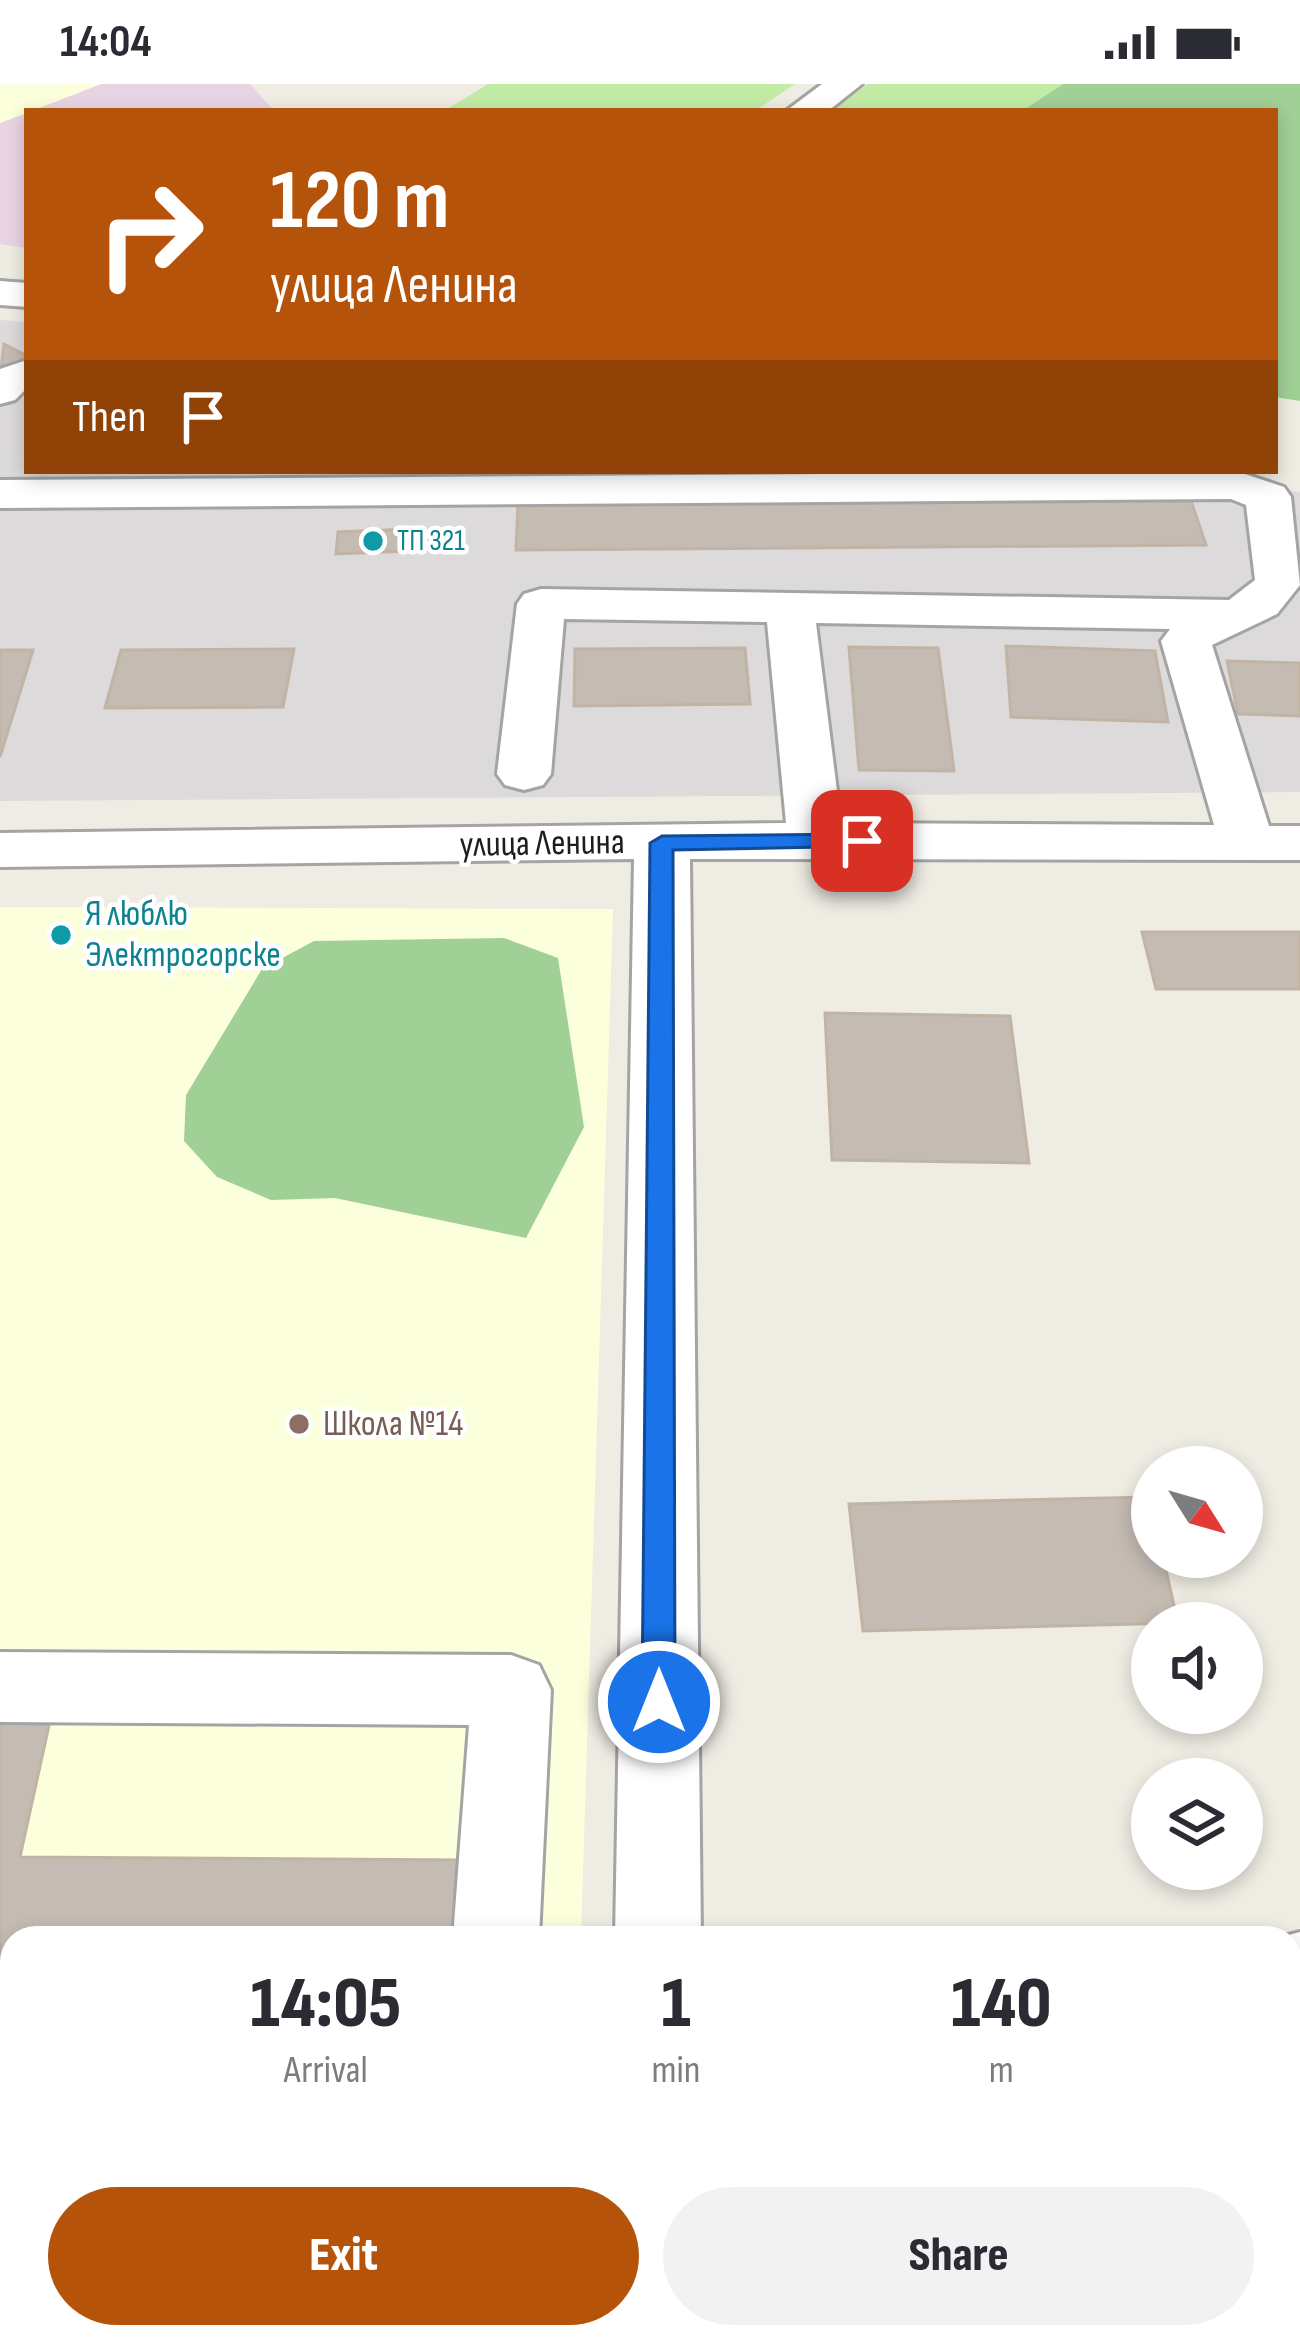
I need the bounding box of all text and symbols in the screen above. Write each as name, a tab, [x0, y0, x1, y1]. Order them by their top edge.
text: 14:04	[60, 15, 151, 70]
text: 120 m	[270, 151, 449, 252]
icon: right	[72, 156, 228, 312]
text: улица Ленина	[270, 253, 518, 318]
icon: arrive	[170, 384, 236, 450]
text: Then	[72, 390, 146, 445]
place label: ТП 321	[397, 523, 465, 559]
marker: ТП 321	[360, 528, 386, 554]
pin	[811, 790, 913, 892]
icon: arrive	[829, 808, 895, 874]
street label: улица Ленина	[459, 821, 625, 867]
place label: Я люблю Электрогорске	[85, 893, 281, 977]
marker: Я люблю Электрогорске	[48, 922, 74, 948]
place label: Школа №14	[323, 1403, 463, 1446]
marker: Школа №14	[286, 1411, 312, 1437]
north arrow	[1131, 1446, 1263, 1578]
map controls	[1131, 1446, 1263, 1890]
button: sound	[1131, 1602, 1263, 1734]
position arrow	[596, 1639, 722, 1765]
button: layers	[1131, 1758, 1263, 1890]
text: 14:05	[250, 1961, 401, 2048]
text: 1	[661, 1961, 691, 2048]
text: 140	[951, 1961, 1052, 2048]
text: Arrival	[284, 2047, 368, 2094]
text: min	[652, 2047, 701, 2094]
text: m	[989, 2047, 1014, 2094]
button: Exit	[48, 2187, 639, 2325]
button: Share	[663, 2187, 1254, 2325]

